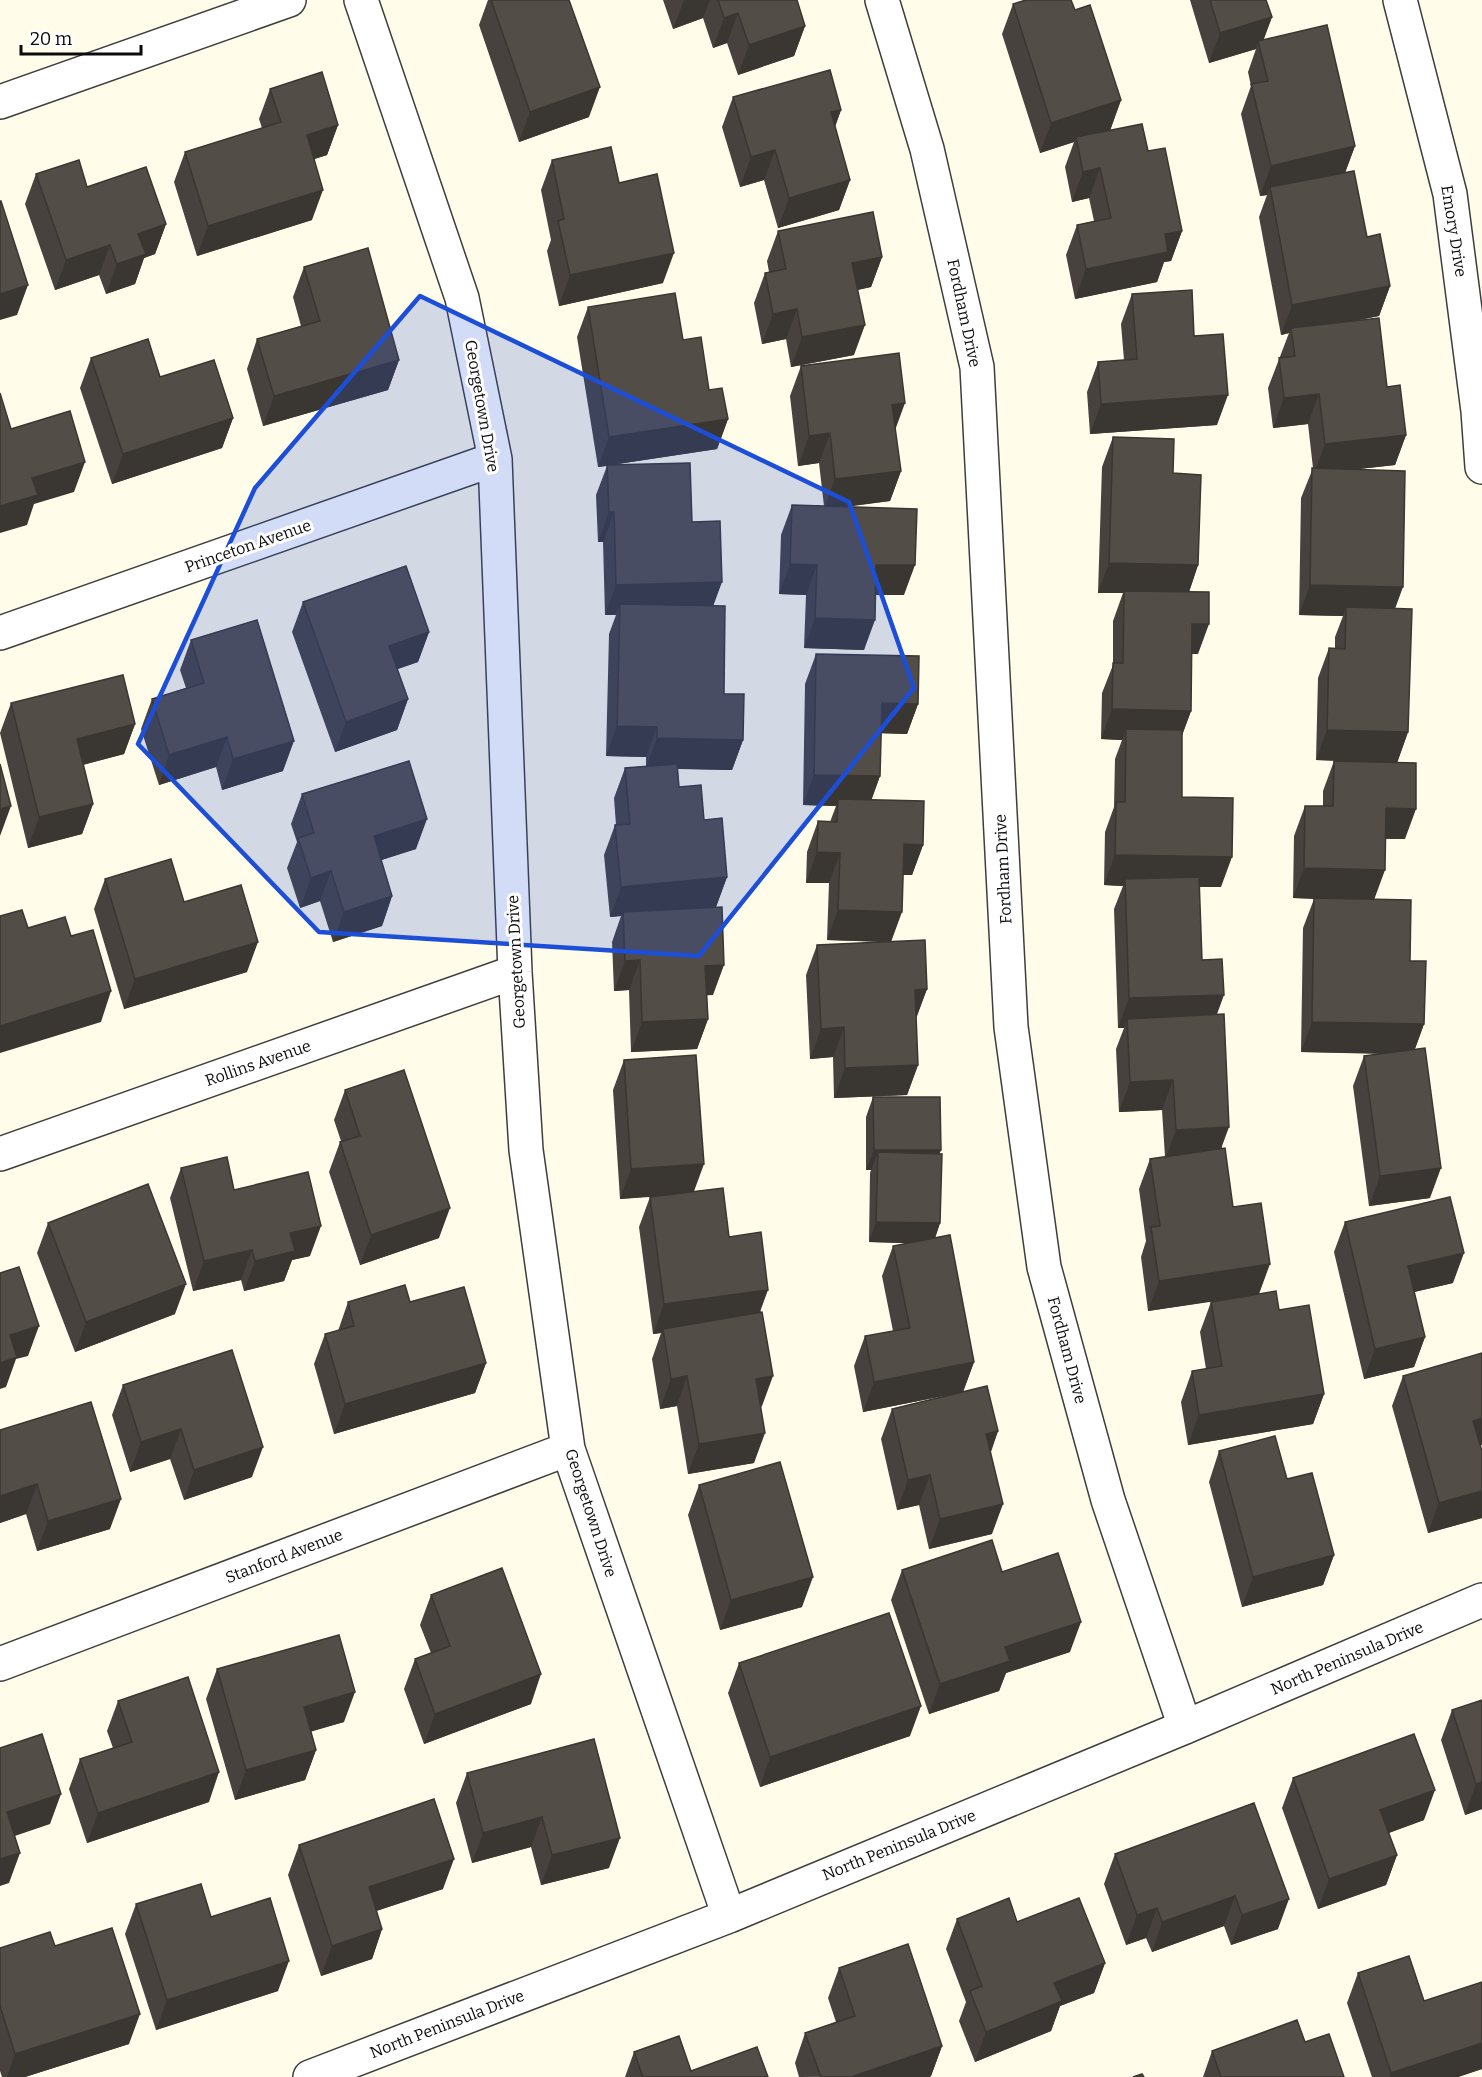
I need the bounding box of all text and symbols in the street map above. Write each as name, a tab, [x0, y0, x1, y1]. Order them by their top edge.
scale bar	[21, 18, 141, 56]
text: 20 m	[30, 28, 72, 50]
street label: Emory Drive	[1437, 184, 1471, 278]
street label: Fordham Drive	[943, 257, 985, 369]
street label: Georgetown Drive	[461, 338, 503, 474]
street label: Princeton Avenue	[182, 516, 314, 576]
street label: Fordham Drive	[991, 813, 1015, 925]
street label: Georgetown Drive	[503, 895, 529, 1029]
street label: Rollins Avenue	[203, 1036, 313, 1090]
street label: Fordham Drive	[1044, 1294, 1090, 1406]
street label: Georgetown Drive	[561, 1446, 621, 1580]
street label: Stanford Avenue	[223, 1525, 345, 1587]
street label: North Peninsula Drive	[1268, 1617, 1426, 1699]
street label: North Peninsula Drive	[819, 1806, 979, 1884]
street label: North Peninsula Drive	[367, 1986, 527, 2062]

